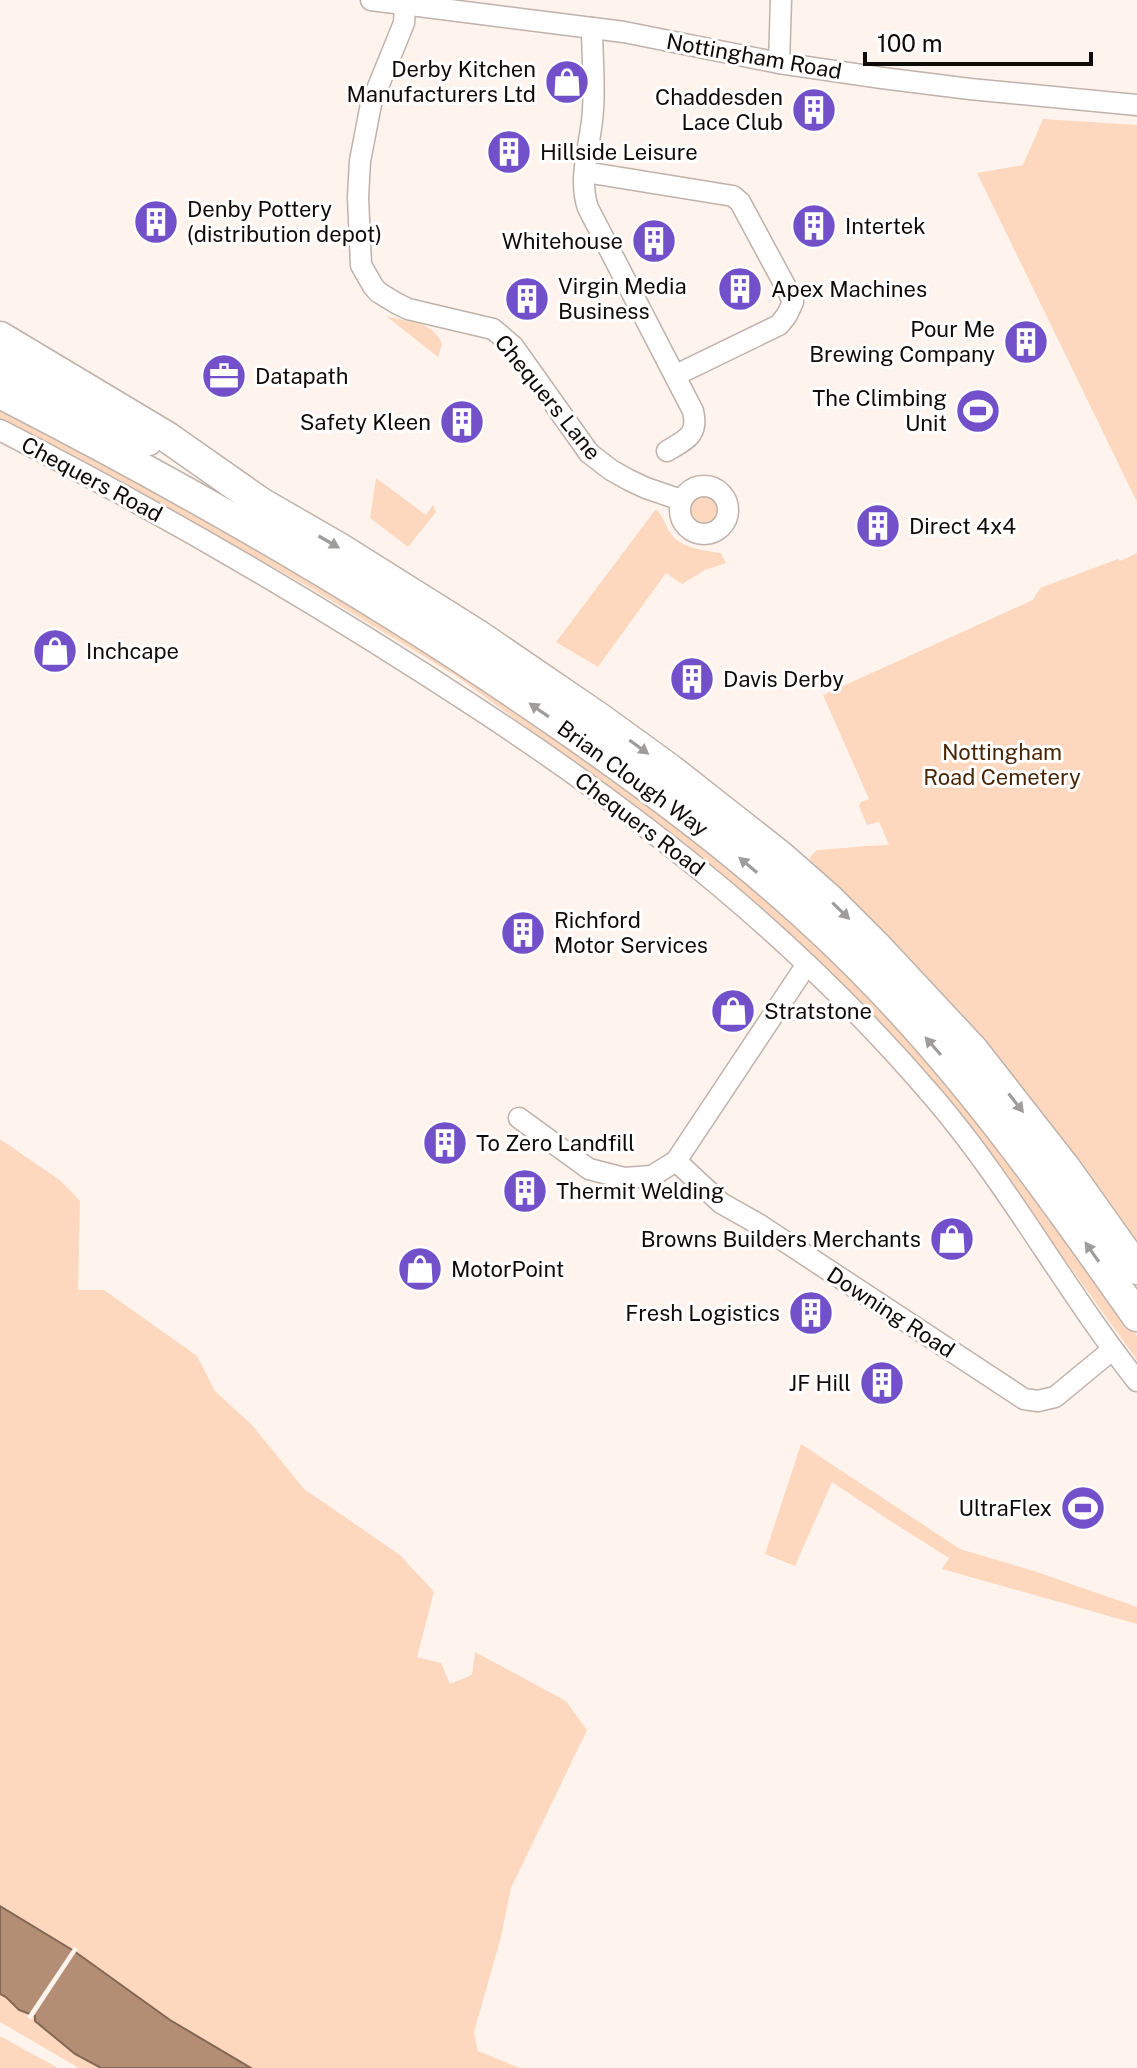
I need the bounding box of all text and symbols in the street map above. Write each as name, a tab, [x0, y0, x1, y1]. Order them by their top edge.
scale bar	[865, 16, 1091, 66]
street label: Nottingham Road	[664, 28, 844, 84]
text: 100 m	[877, 29, 943, 57]
place label: Derby Kitchen Manufacturers Ltd	[346, 56, 536, 107]
shop icon: Derby Kitchen Manufacturers Ltd	[543, 58, 591, 106]
place label: Chaddesden Lace Club	[655, 84, 783, 135]
building icon: Chaddesden Lace Club	[790, 86, 838, 134]
building icon: Hillside Leisure	[485, 128, 533, 176]
place label: Hillside Leisure	[540, 139, 698, 165]
place label: Denby Pottery (distribution depot)	[187, 196, 382, 247]
building icon: Denby Pottery (distribution depot)	[132, 198, 180, 246]
building icon: Intertek	[790, 202, 838, 250]
place label: Intertek	[845, 213, 926, 239]
building icon: Whitehouse	[630, 217, 678, 265]
place label: Whitehouse	[502, 228, 623, 254]
building icon: Apex Machines	[716, 265, 764, 313]
place label: Virgin Media Business	[558, 273, 687, 324]
building icon: Virgin Media Business	[503, 275, 551, 323]
place label: Apex Machines	[771, 276, 927, 302]
place label: Pour Me Brewing Company	[809, 316, 995, 367]
building icon: Pour Me Brewing Company	[1002, 318, 1050, 366]
street label: Chequers Lane	[490, 329, 606, 465]
office icon: Datapath	[200, 352, 248, 400]
place label: Datapath	[255, 363, 349, 389]
place label: The Climbing Unit	[812, 385, 947, 436]
sports icon: The Climbing Unit	[954, 387, 1002, 435]
building icon: Safety Kleen	[438, 398, 486, 446]
place label: Safety Kleen	[300, 409, 431, 435]
street label: Chequers Road	[17, 431, 167, 527]
building icon: Direct 4x4	[854, 502, 902, 550]
place label: Direct 4x4	[909, 513, 1016, 539]
one-way arrow	[318, 535, 340, 549]
shop icon: Inchcape	[31, 627, 79, 675]
place label: Inchcape	[86, 638, 179, 664]
building icon: Davis Derby	[668, 655, 716, 703]
place label: Davis Derby	[723, 666, 844, 692]
one-way arrow	[529, 703, 550, 718]
street label: Brian Clough Way	[552, 715, 714, 842]
one-way arrow	[628, 739, 650, 755]
park label: Nottingham Road Cemetery	[923, 739, 1081, 790]
street label: Chequers Road	[570, 767, 710, 881]
one-way arrow	[738, 856, 758, 874]
one-way arrow	[831, 902, 850, 920]
place label: Richford Motor Services	[554, 907, 708, 958]
building icon: Richford Motor Services	[499, 909, 547, 957]
shop icon: Stratstone	[709, 987, 757, 1035]
place label: Stratstone	[764, 998, 872, 1024]
one-way arrow	[925, 1037, 943, 1056]
one-way arrow	[1007, 1093, 1023, 1113]
building icon: To Zero Landfill	[421, 1119, 469, 1167]
place label: To Zero Landfill	[476, 1130, 635, 1156]
building icon: Thermit Welding	[501, 1167, 549, 1215]
place label: Thermit Welding	[556, 1178, 724, 1204]
shop icon: Browns Builders Merchants	[928, 1215, 976, 1263]
place label: Browns Builders Merchants	[641, 1226, 921, 1252]
one-way arrow	[1085, 1242, 1100, 1263]
shop icon: MotorPoint	[396, 1245, 444, 1293]
place label: MotorPoint	[451, 1256, 564, 1282]
street label: Downing Road	[822, 1261, 960, 1363]
building icon: Fresh Logistics	[787, 1289, 835, 1337]
place label: Fresh Logistics	[625, 1300, 780, 1326]
building icon: JF Hill	[858, 1359, 906, 1407]
place label: JF Hill	[789, 1370, 851, 1396]
sports icon: UltraFlex	[1059, 1484, 1107, 1532]
place label: UltraFlex	[959, 1495, 1052, 1521]

